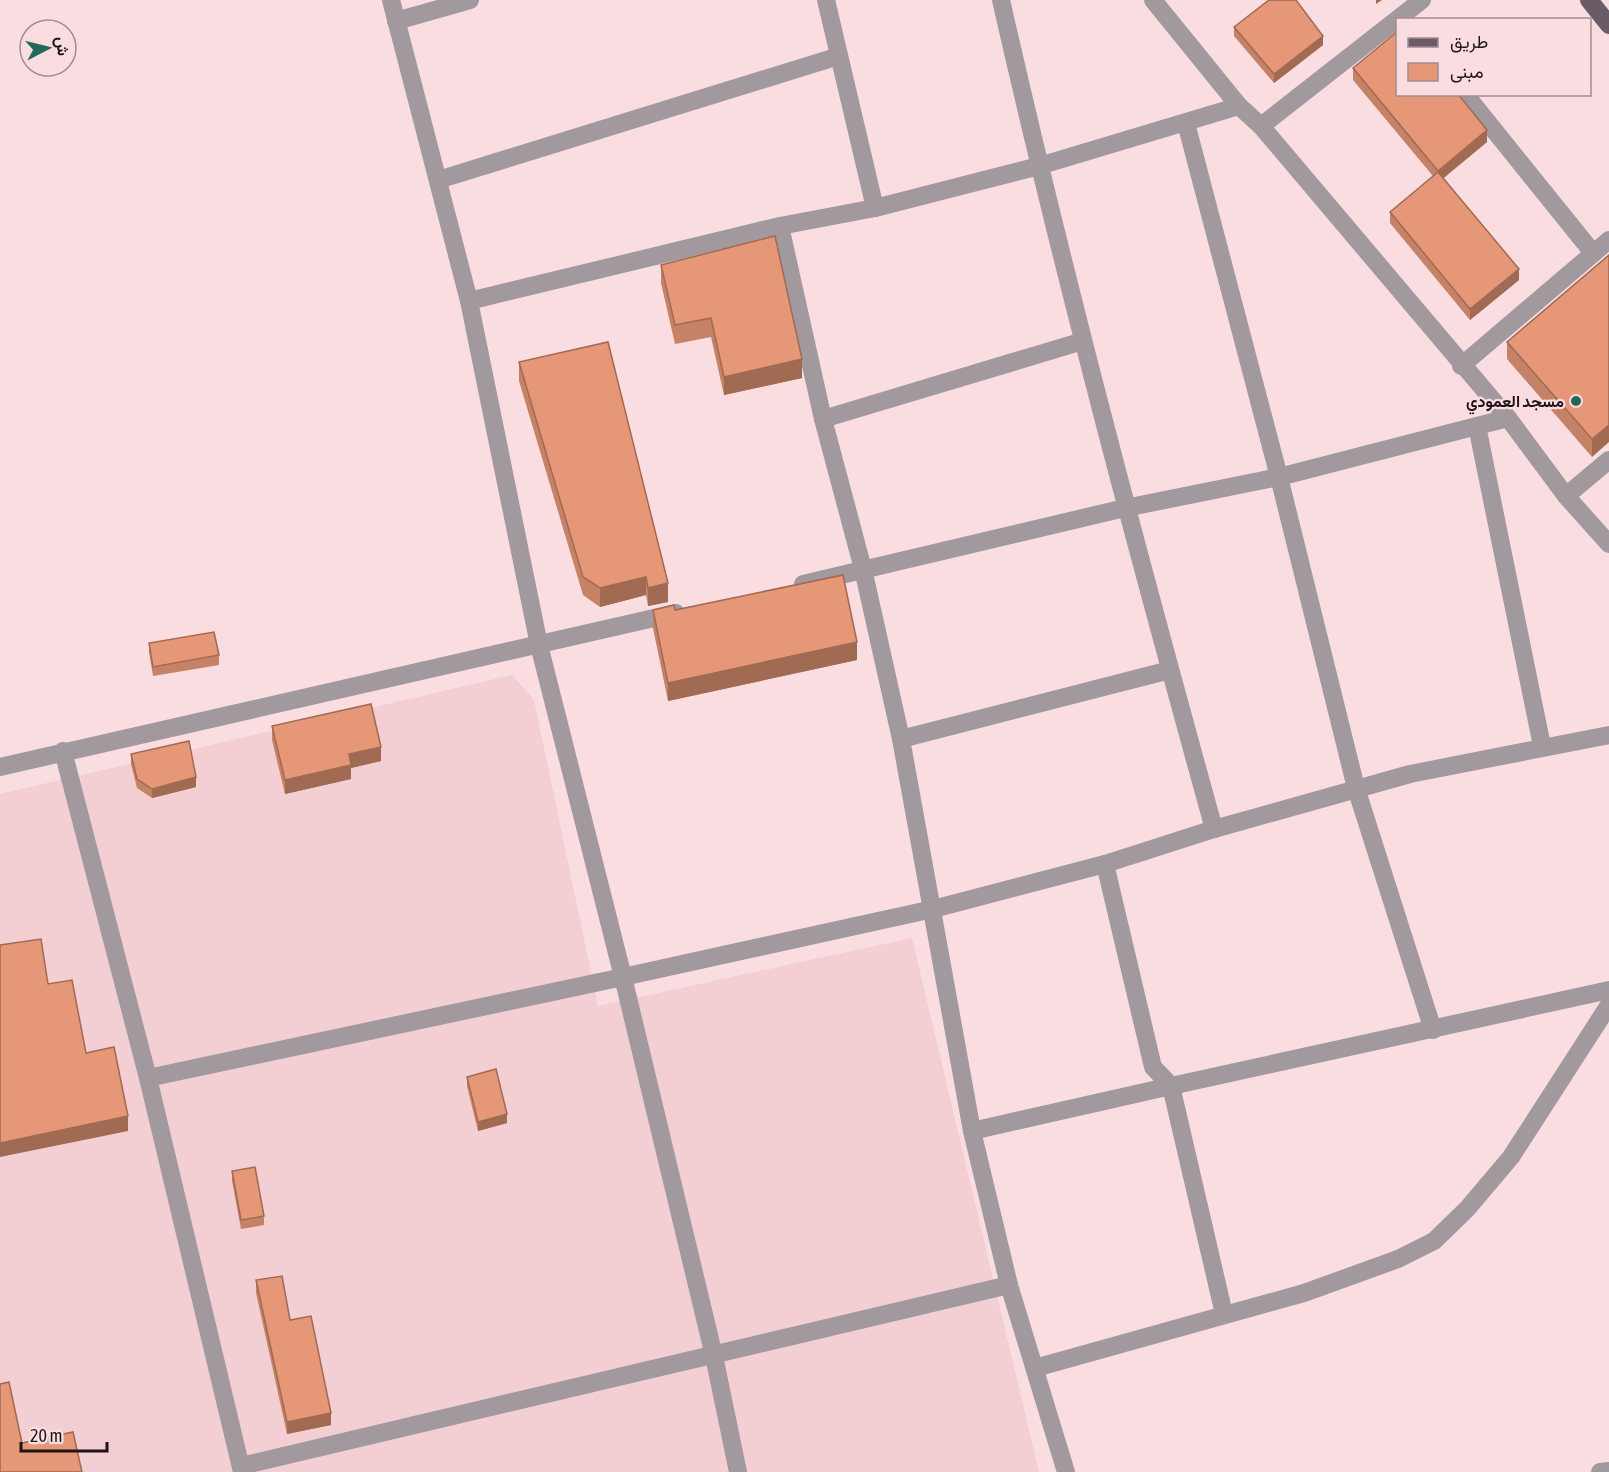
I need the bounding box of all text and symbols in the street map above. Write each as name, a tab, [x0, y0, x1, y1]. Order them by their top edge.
north arrow	[18, 18, 78, 78]
legend	[1396, 18, 1591, 96]
text: طريق	[1450, 31, 1488, 53]
text: ش	[52, 36, 73, 57]
text: مبنى	[1450, 61, 1484, 83]
place label: مسجد العمودي	[1466, 392, 1564, 415]
marker: مسجد العمودي	[1569, 394, 1583, 408]
scale bar	[21, 1415, 106, 1453]
text: 20 m	[30, 1425, 62, 1446]

